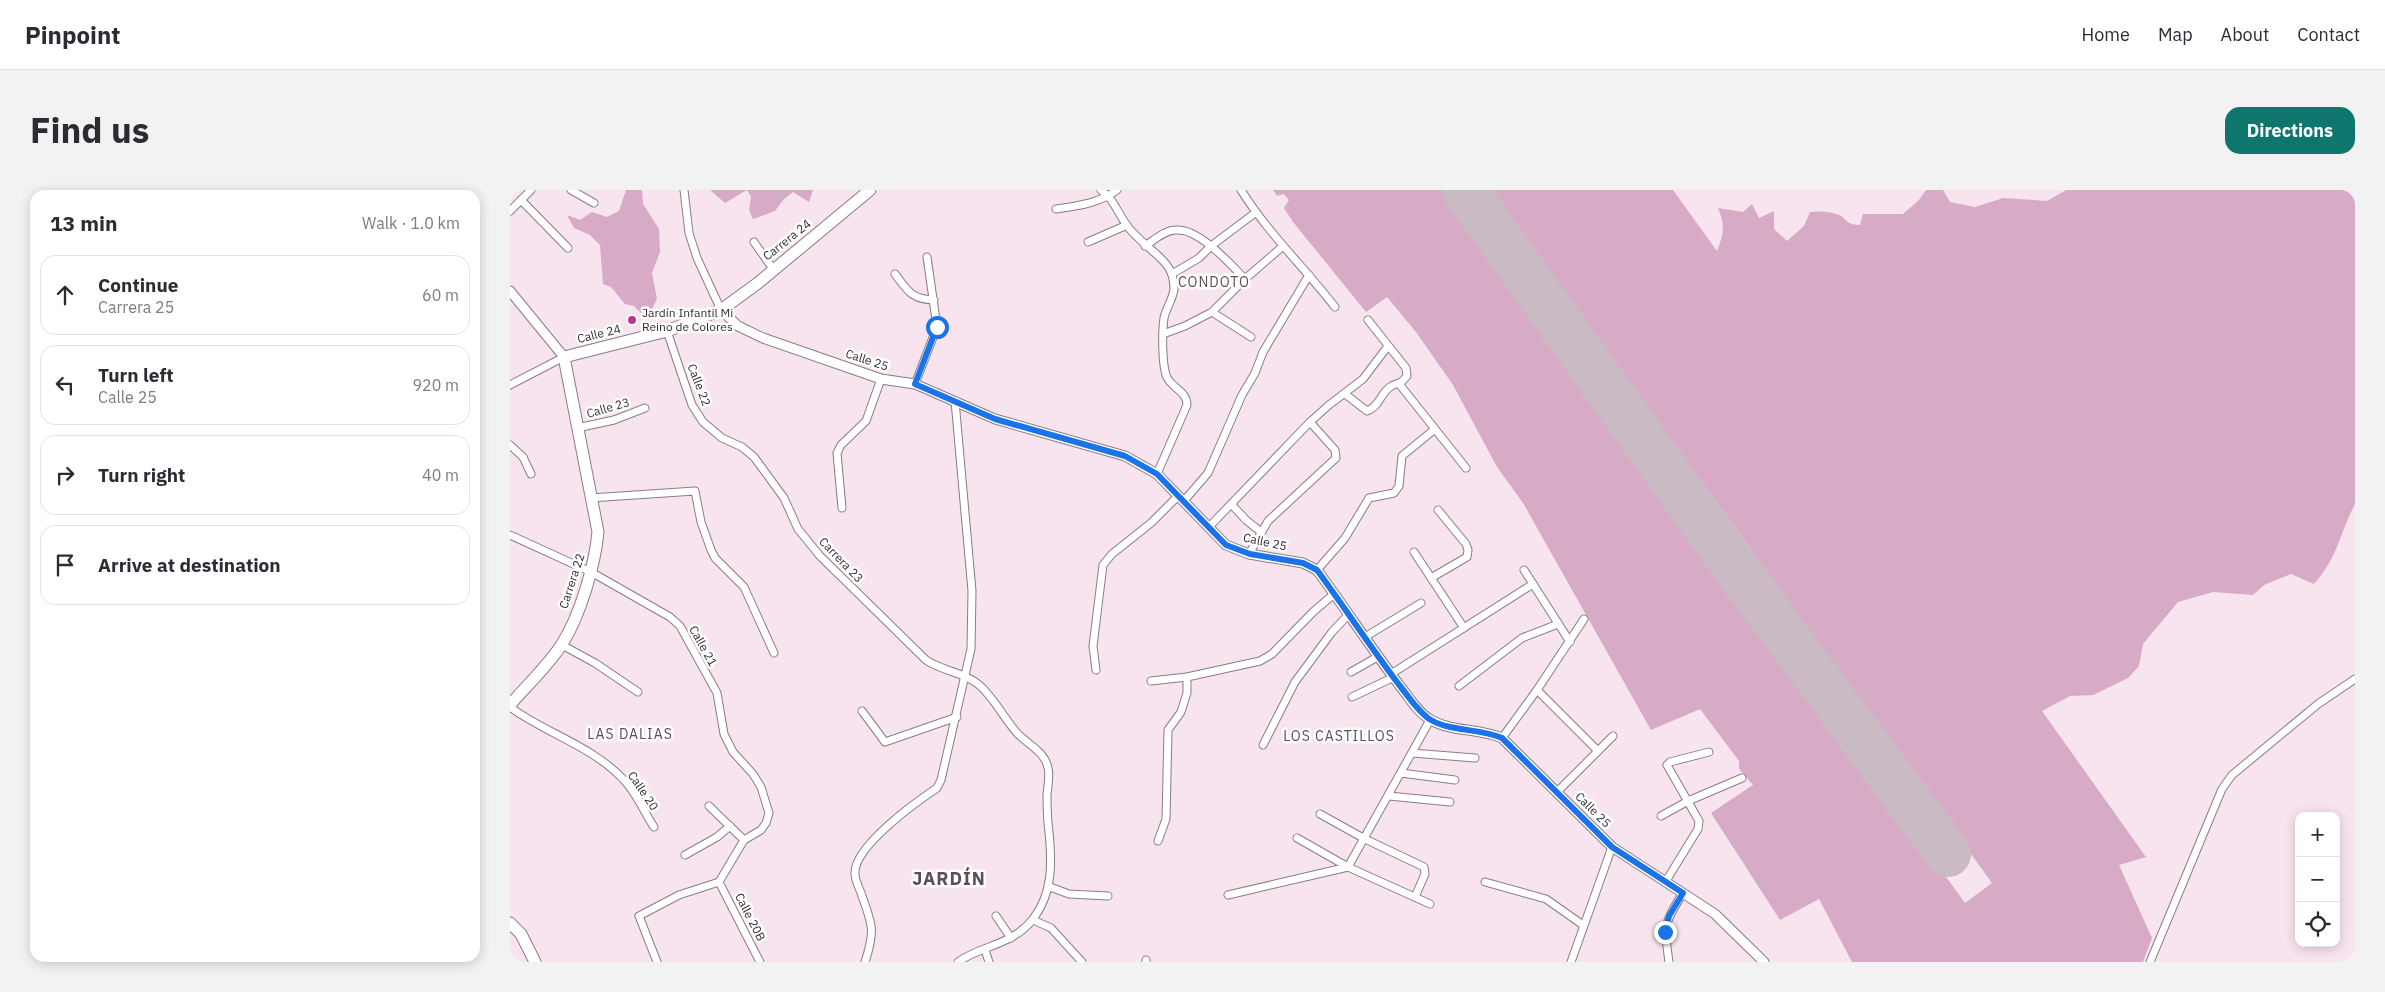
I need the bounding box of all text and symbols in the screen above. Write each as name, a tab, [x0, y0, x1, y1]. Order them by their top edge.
text: Pinpoint	[25, 19, 120, 51]
text: Home	[2082, 23, 2130, 46]
text: Map	[2158, 23, 2193, 46]
text: About	[2221, 23, 2269, 46]
text: Contact	[2297, 23, 2360, 46]
text: Find us	[30, 107, 149, 153]
button: Directions	[2225, 107, 2355, 154]
text: 13 min	[50, 209, 117, 237]
text: Walk · 1.0 km	[362, 213, 460, 233]
street label: Carrera 24	[760, 216, 814, 263]
text: Continue	[98, 273, 178, 297]
district label: CONDOTO	[1178, 273, 1250, 291]
icon: ahead	[51, 281, 79, 309]
text: 60 m	[422, 285, 459, 305]
text: Carrera 25	[98, 297, 174, 317]
place label: Jardín Infantil Mi Reino de Colores	[642, 305, 733, 334]
marker: Jardín Infantil Mi Reino de Colores	[626, 314, 638, 326]
route start	[926, 316, 949, 339]
street label: Calle 24	[576, 321, 622, 346]
street label: Calle 25	[844, 346, 890, 373]
street label: Calle 22	[685, 362, 714, 408]
text: Turn left	[98, 363, 174, 387]
icon: left	[51, 371, 79, 399]
text: 920 m	[412, 375, 459, 395]
text: Calle 25	[98, 387, 157, 407]
street label: Calle 23	[585, 394, 631, 421]
icon: right	[51, 461, 79, 489]
text: Turn right	[98, 463, 185, 487]
text: 40 m	[422, 465, 459, 485]
street label: Calle 25	[1242, 530, 1288, 553]
street label: Carrera 23	[816, 534, 867, 585]
icon: arrive	[51, 551, 79, 579]
street label: Carrera 22	[556, 551, 587, 610]
text: Arrive at destination	[98, 553, 281, 577]
street label: Calle 21	[686, 623, 721, 669]
district label: LAS DALIAS	[587, 725, 673, 743]
district label: LOS CASTILLOS	[1283, 727, 1395, 745]
street label: Calle 20	[625, 768, 662, 813]
street label: Calle 25	[1572, 789, 1614, 831]
map controls	[2295, 812, 2340, 947]
button: +	[2295, 812, 2340, 857]
button: −	[2295, 857, 2340, 902]
district label: JARDÍN	[912, 866, 986, 890]
street label: Calle 20B	[732, 890, 769, 943]
button: locate	[2295, 902, 2340, 947]
route end	[1654, 921, 1677, 944]

